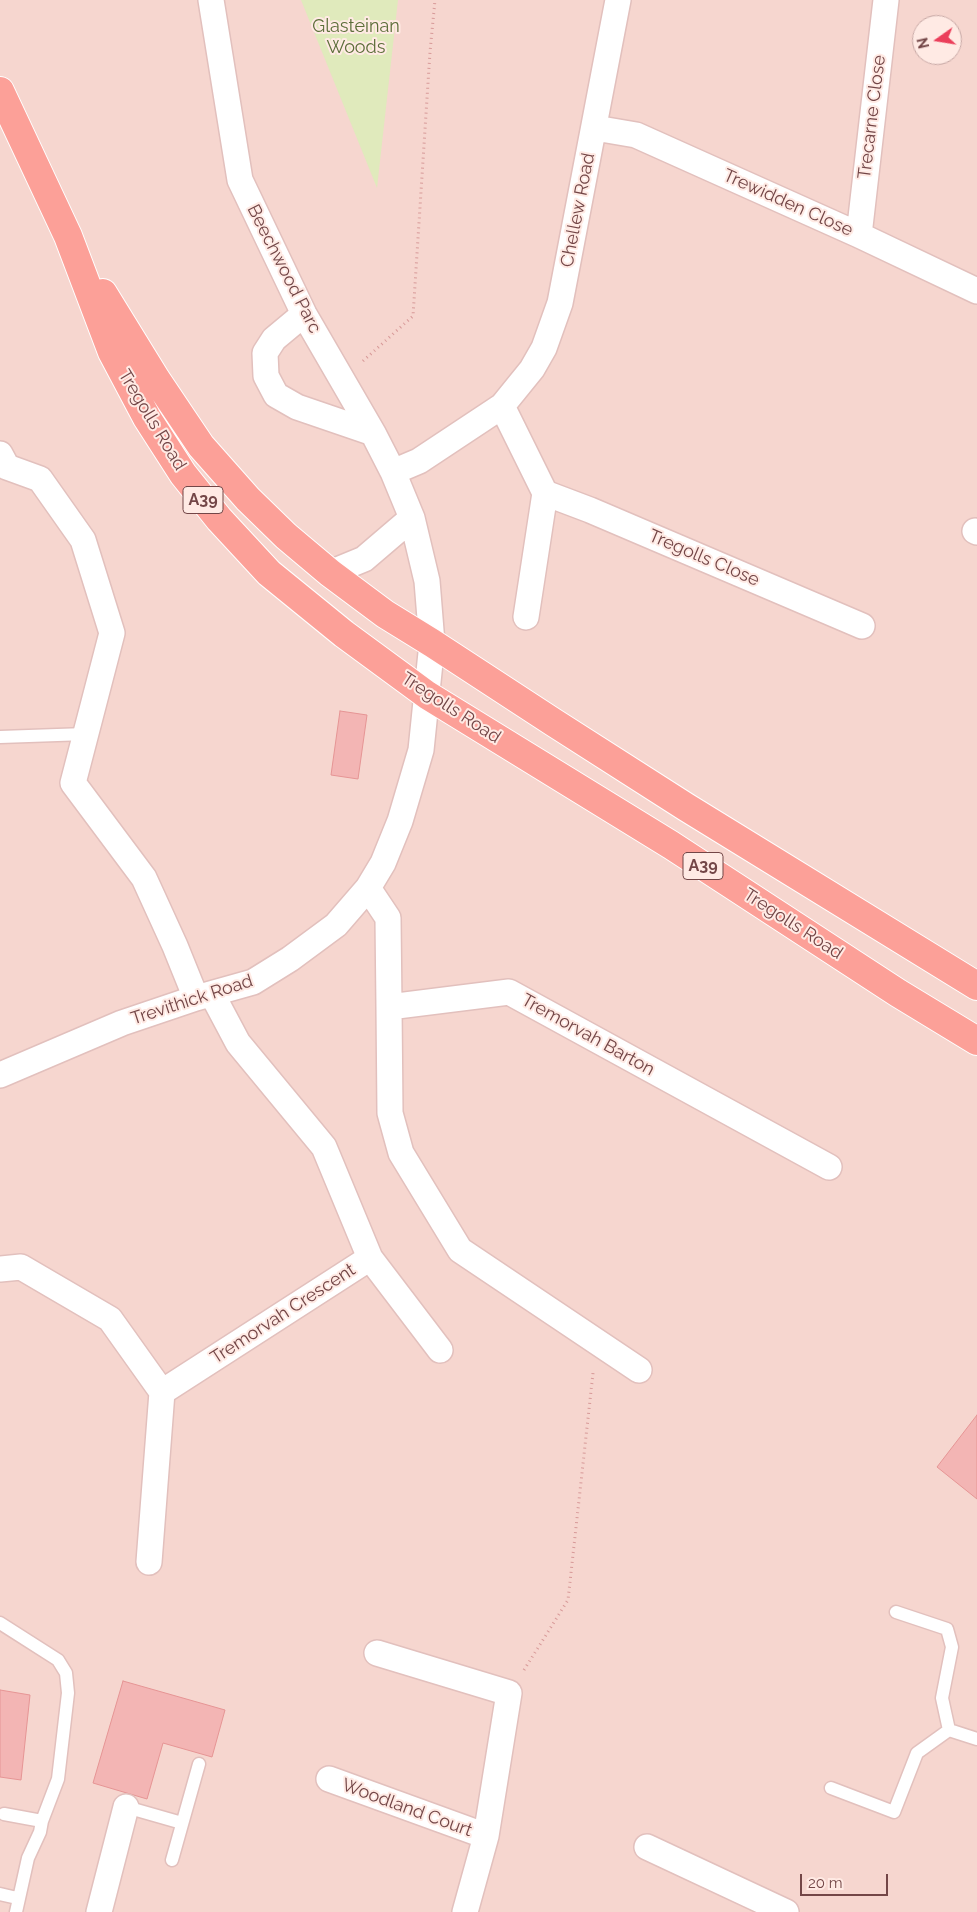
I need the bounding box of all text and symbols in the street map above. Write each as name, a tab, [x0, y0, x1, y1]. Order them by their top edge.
north arrow	[912, 15, 962, 65]
park label: Glasteinan Woods	[312, 16, 400, 58]
text: N	[914, 36, 932, 50]
street label: Trecarne Close	[854, 54, 890, 180]
street label: Chellew Road	[556, 151, 600, 269]
street label: Trewidden Close	[720, 165, 856, 241]
street label: Beechwood Parc	[242, 201, 326, 337]
street label: Tregolls Road	[113, 366, 191, 474]
road number: A39	[183, 486, 223, 514]
street label: Tregolls Close	[645, 525, 763, 591]
street label: Tregolls Road	[397, 668, 505, 748]
road number: A39	[683, 852, 723, 879]
street label: Tregolls Road	[739, 884, 847, 964]
street label: Trevithick Road	[128, 970, 256, 1030]
street label: Tremorvah Barton	[518, 989, 658, 1081]
street label: Tremorvah Crescent	[207, 1259, 359, 1369]
street label: Woodland Court	[339, 1774, 475, 1842]
scale bar	[802, 1864, 890, 1896]
text: 20 m	[808, 1874, 843, 1892]

